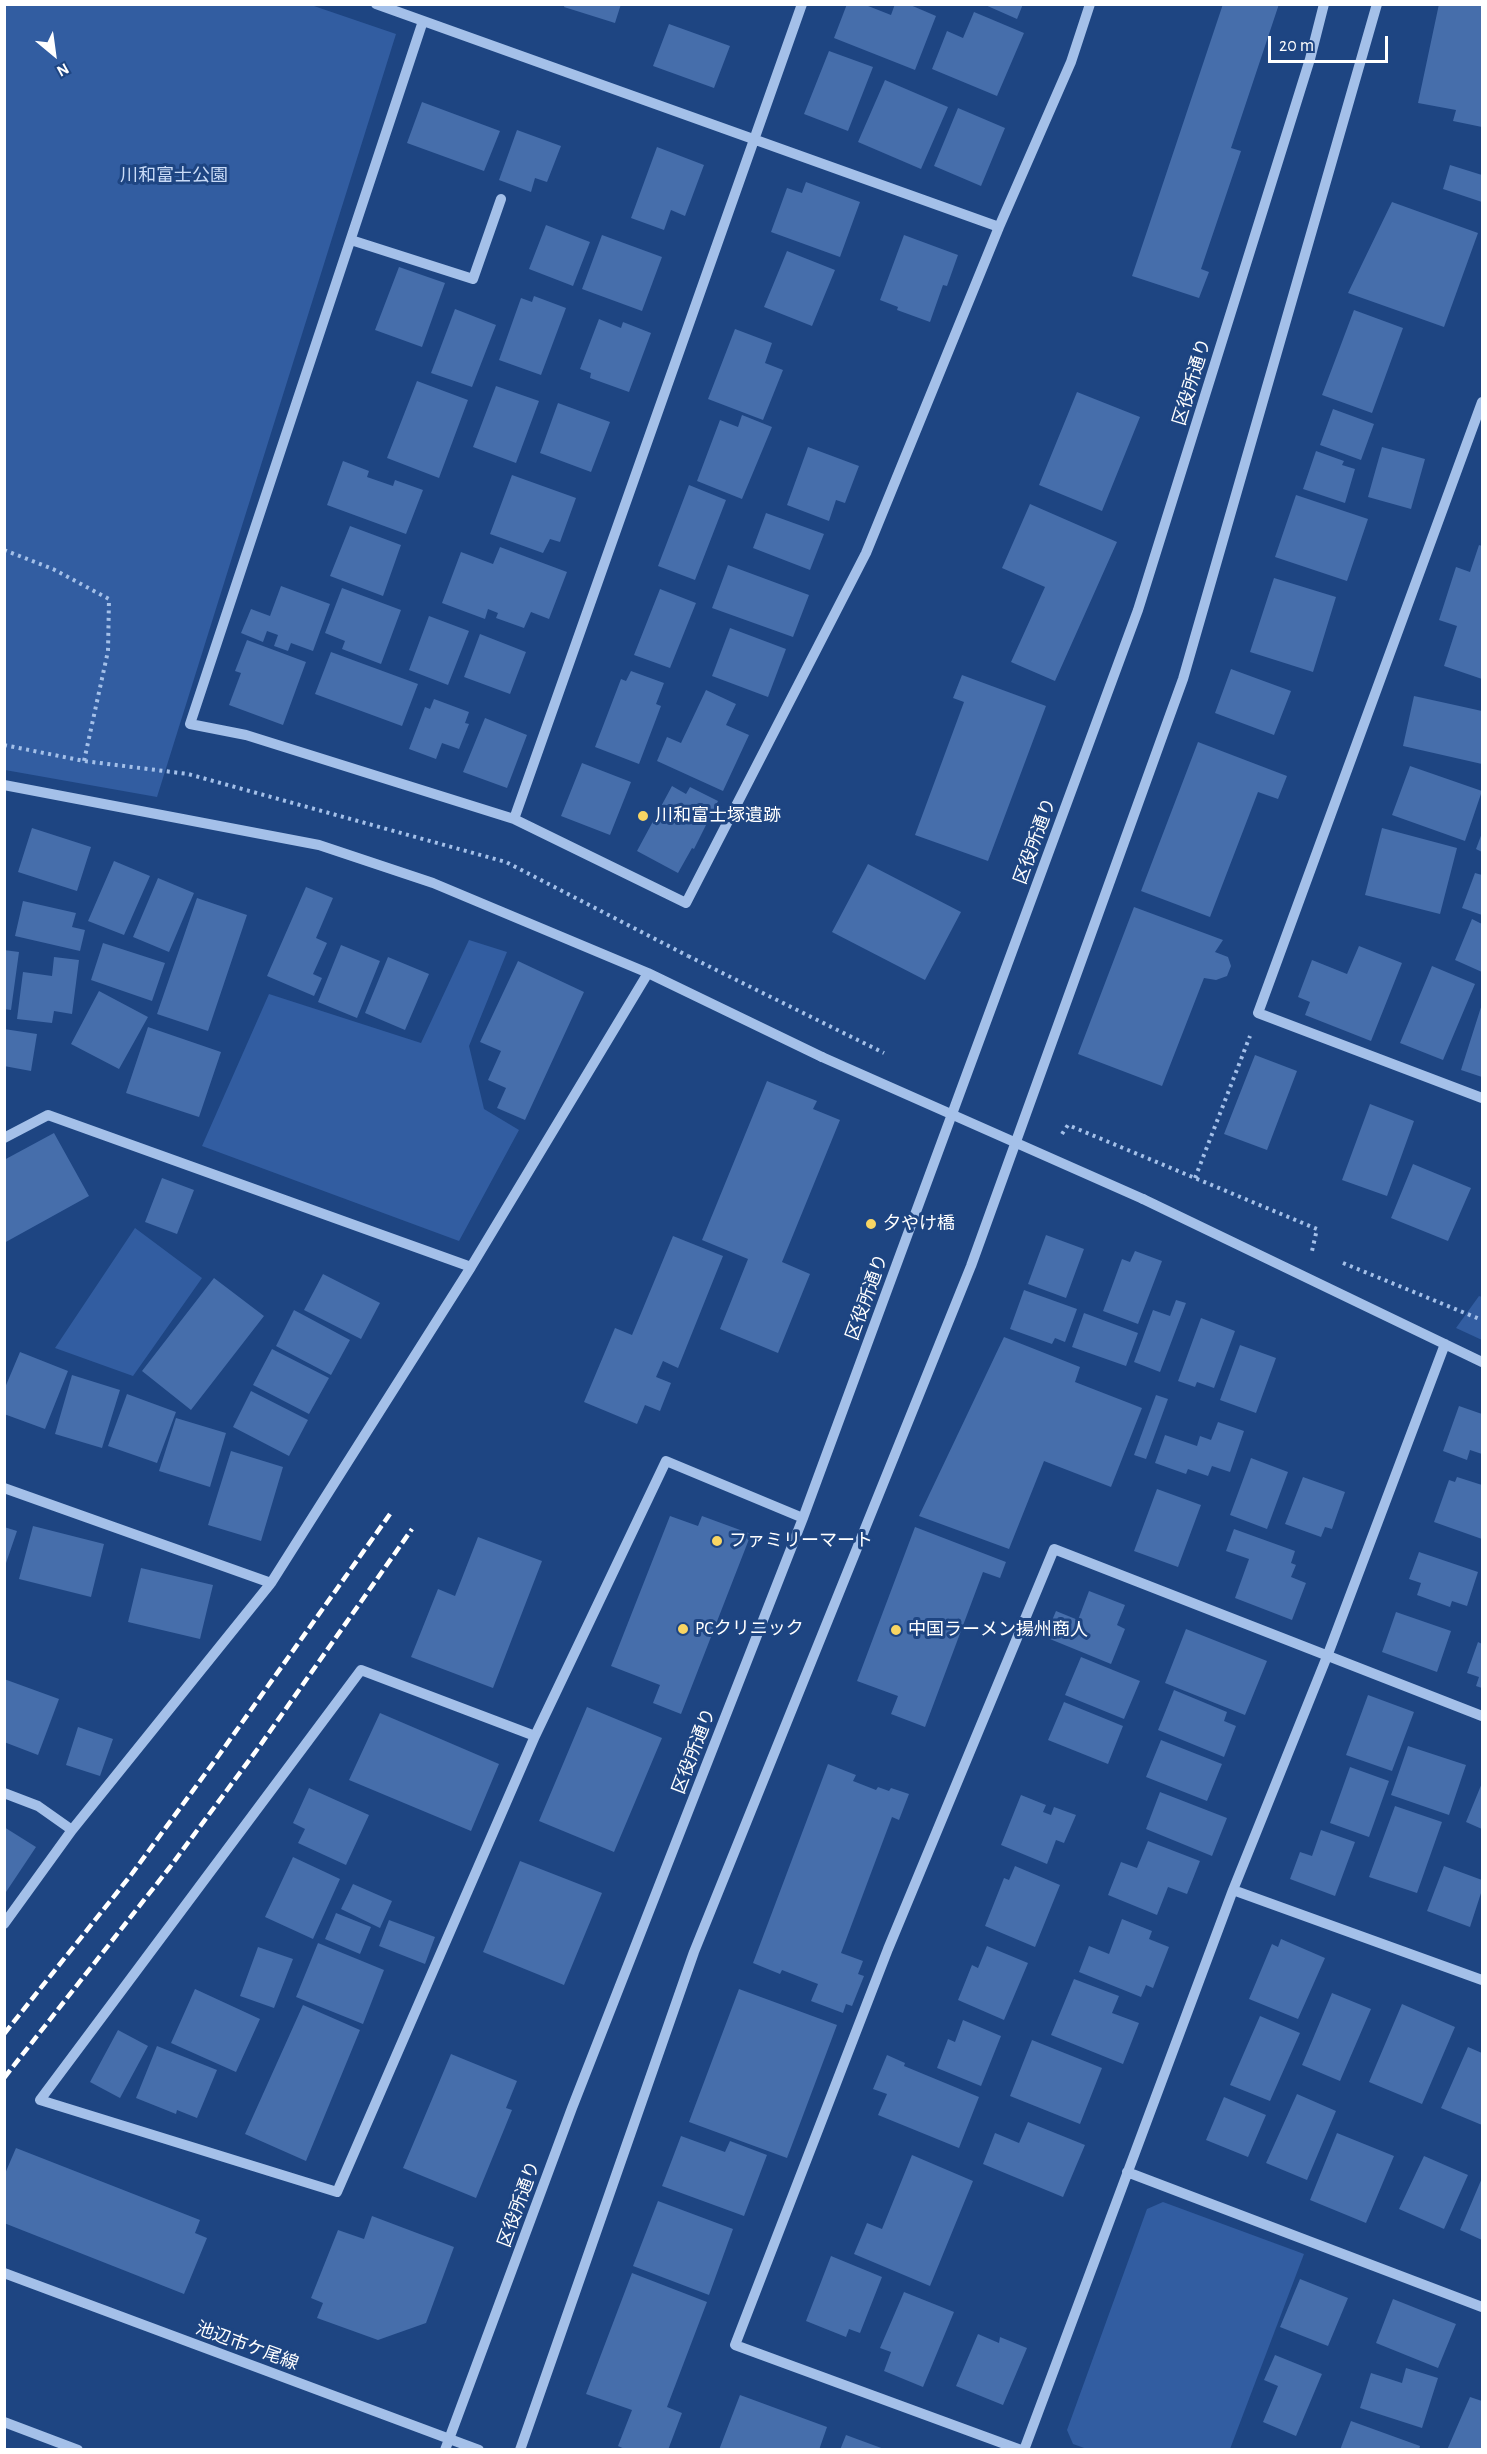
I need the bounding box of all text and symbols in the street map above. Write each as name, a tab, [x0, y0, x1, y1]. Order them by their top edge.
north arrow	[24, 24, 84, 84]
scale bar	[1271, 24, 1391, 62]
text: 20 m	[1279, 37, 1314, 55]
text: N	[54, 60, 71, 79]
park label: 川和富士公園	[120, 165, 228, 187]
street label: 区役所通り	[1169, 336, 1215, 428]
street label: 区役所通り	[1009, 795, 1061, 887]
place label: 川和富士塚遺跡	[655, 805, 781, 827]
marker: 川和富士塚遺跡	[636, 809, 650, 823]
place label: 夕やけ橋	[883, 1213, 955, 1235]
marker: 夕やけ橋	[864, 1217, 878, 1231]
street label: 区役所通り	[841, 1251, 893, 1343]
place label: ファミリーマート	[729, 1530, 873, 1552]
marker: ファミリーマート	[710, 1534, 724, 1548]
place label: PCクリニック	[695, 1618, 804, 1640]
place label: 中国ラーメン揚州商人	[908, 1619, 1088, 1641]
marker: PCクリニック	[676, 1622, 690, 1636]
marker: 中国ラーメン揚州商人	[889, 1623, 903, 1637]
street label: 区役所通り	[668, 1705, 720, 1797]
street label: 区役所通り	[493, 2158, 545, 2250]
street label: 池辺市ケ尾線	[193, 2317, 301, 2375]

